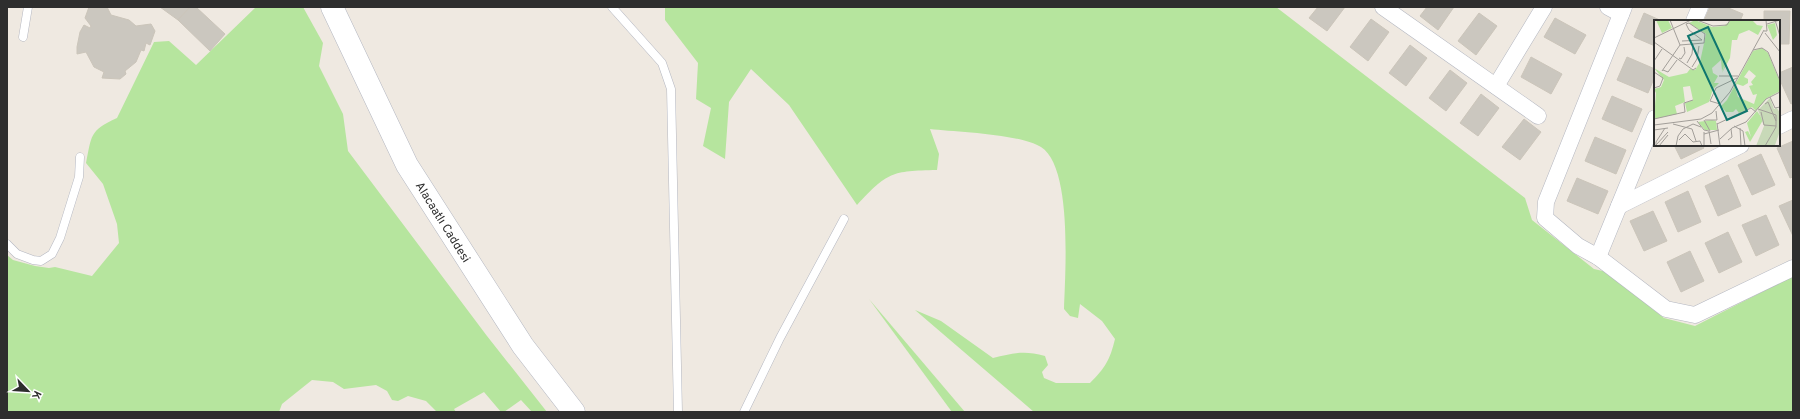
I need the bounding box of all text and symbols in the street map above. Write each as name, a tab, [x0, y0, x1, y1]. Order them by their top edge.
inset map	[1654, 20, 1780, 146]
street label: Alacaatlı Caddesi	[411, 179, 473, 266]
north arrow	[8, 371, 48, 411]
text: K	[28, 388, 44, 401]

